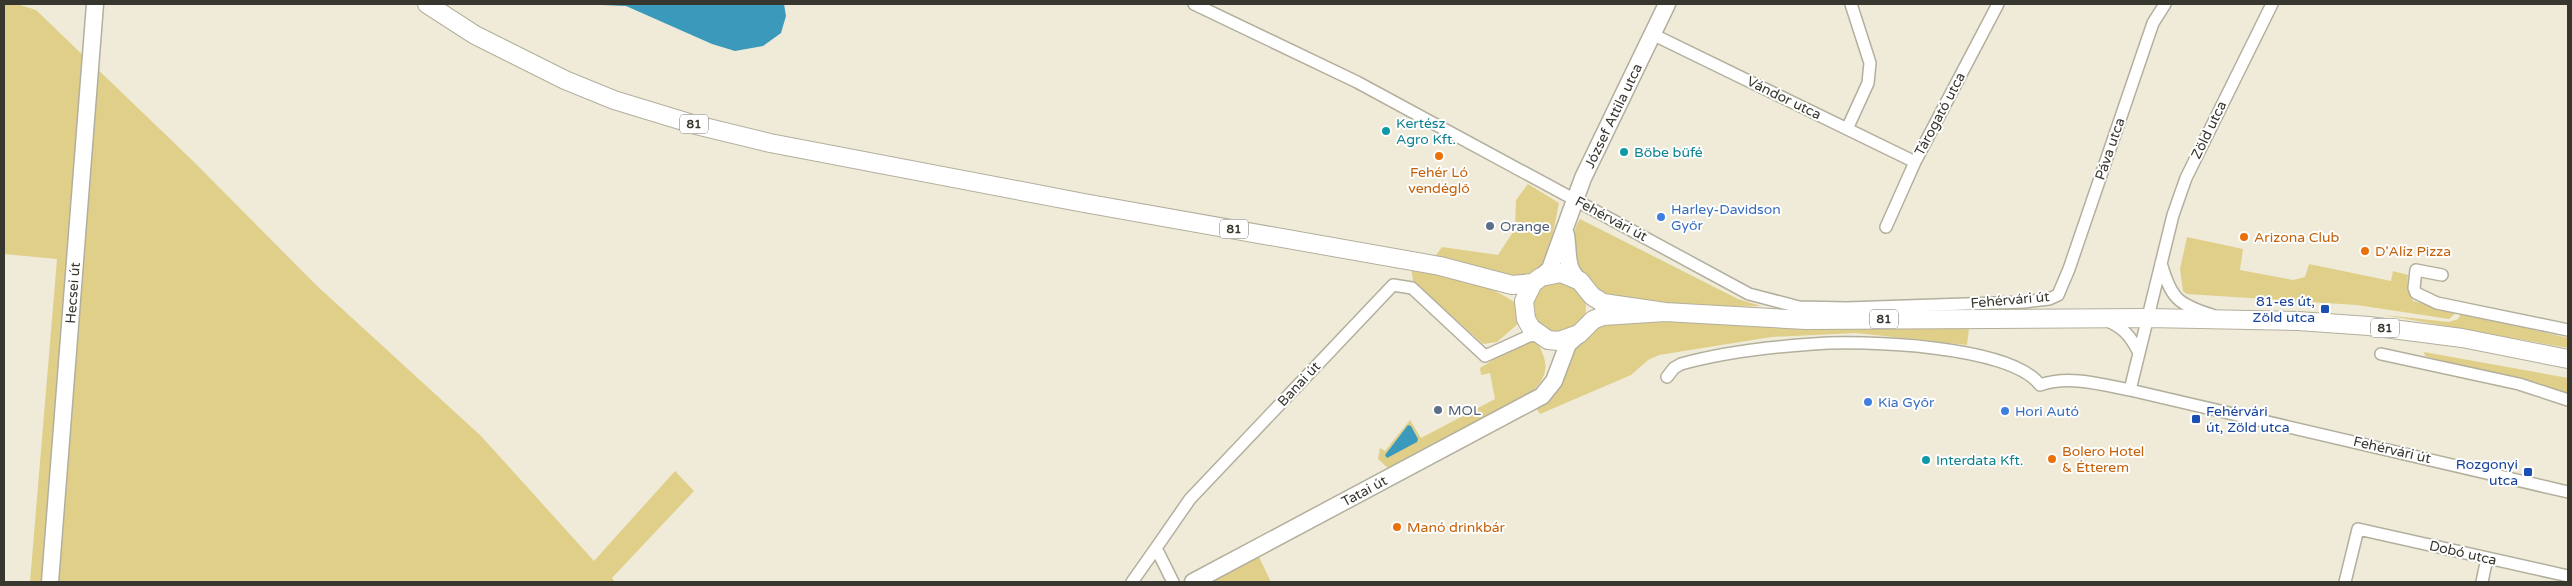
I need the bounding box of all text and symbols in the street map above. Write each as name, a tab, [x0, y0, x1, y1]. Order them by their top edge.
street label: József Attila utca	[1581, 61, 1646, 171]
street label: Tárogató utca	[1911, 69, 1969, 159]
street label: Vándor utca	[1744, 73, 1824, 123]
street label: Zöld utca	[2188, 98, 2230, 162]
road number: 81	[680, 115, 708, 134]
place label: Kertész Agro Kft.	[1396, 115, 1456, 148]
street label: Páva utca	[2091, 116, 2129, 182]
marker: Kertész Agro Kft.	[1380, 125, 1392, 137]
place label: Böbe büfé	[1634, 144, 1703, 161]
marker: Böbe büfé	[1618, 146, 1630, 158]
marker: Fehér Ló vendéglő	[1433, 150, 1445, 162]
place label: Fehér Ló vendéglő	[1408, 164, 1470, 197]
street label: Fehérvári út	[1572, 193, 1651, 245]
place label: Harley-Davidson Győr	[1671, 201, 1781, 234]
marker: Harley-Davidson Győr	[1655, 211, 1667, 223]
place label: Orange	[1500, 218, 1550, 235]
road number: 81	[1220, 220, 1248, 238]
marker: Orange	[1484, 220, 1496, 232]
place label: Arizona Club	[2254, 229, 2339, 246]
marker: Arizona Club	[2238, 231, 2250, 243]
place label: D'Alíz Pizza	[2375, 243, 2451, 260]
marker: D'Alíz Pizza	[2359, 245, 2371, 257]
street label: Hecsei út	[62, 261, 83, 324]
street label: Fehérvári út	[1970, 288, 2051, 312]
place label: 81-es út, Zöld utca	[2252, 293, 2315, 326]
marker: 81-es út, Zöld utca	[2319, 303, 2331, 315]
road number: 81	[1870, 310, 1898, 328]
road number: 81	[2371, 318, 2399, 338]
street label: Banai út	[1274, 358, 1324, 410]
place label: Kia Győr	[1878, 394, 1935, 411]
marker: Kia Győr	[1862, 396, 1874, 408]
place label: MOL	[1448, 402, 1481, 419]
place label: Hori Autó	[2015, 403, 2079, 420]
place label: Fehérvári út, Zöld utca	[2206, 403, 2290, 436]
marker: MOL	[1432, 404, 1444, 416]
marker: Hori Autó	[1999, 405, 2011, 417]
marker: Fehérvári út, Zöld utca	[2190, 413, 2202, 425]
street label: Fehérvári út	[2351, 433, 2433, 467]
place label: Bolero Hotel & Étterem	[2062, 443, 2144, 476]
place label: Interdata Kft.	[1936, 452, 2024, 469]
marker: Bolero Hotel & Étterem	[2046, 453, 2058, 465]
marker: Interdata Kft.	[1920, 454, 1932, 466]
place label: Rozgonyi utca	[2456, 456, 2518, 489]
marker: Rozgonyi utca	[2522, 466, 2534, 478]
street label: Tatai út	[1338, 471, 1391, 510]
place label: Manó drinkbár	[1407, 519, 1506, 536]
marker: Manó drinkbár	[1391, 521, 1403, 533]
street label: Dobó utca	[2428, 537, 2498, 569]

